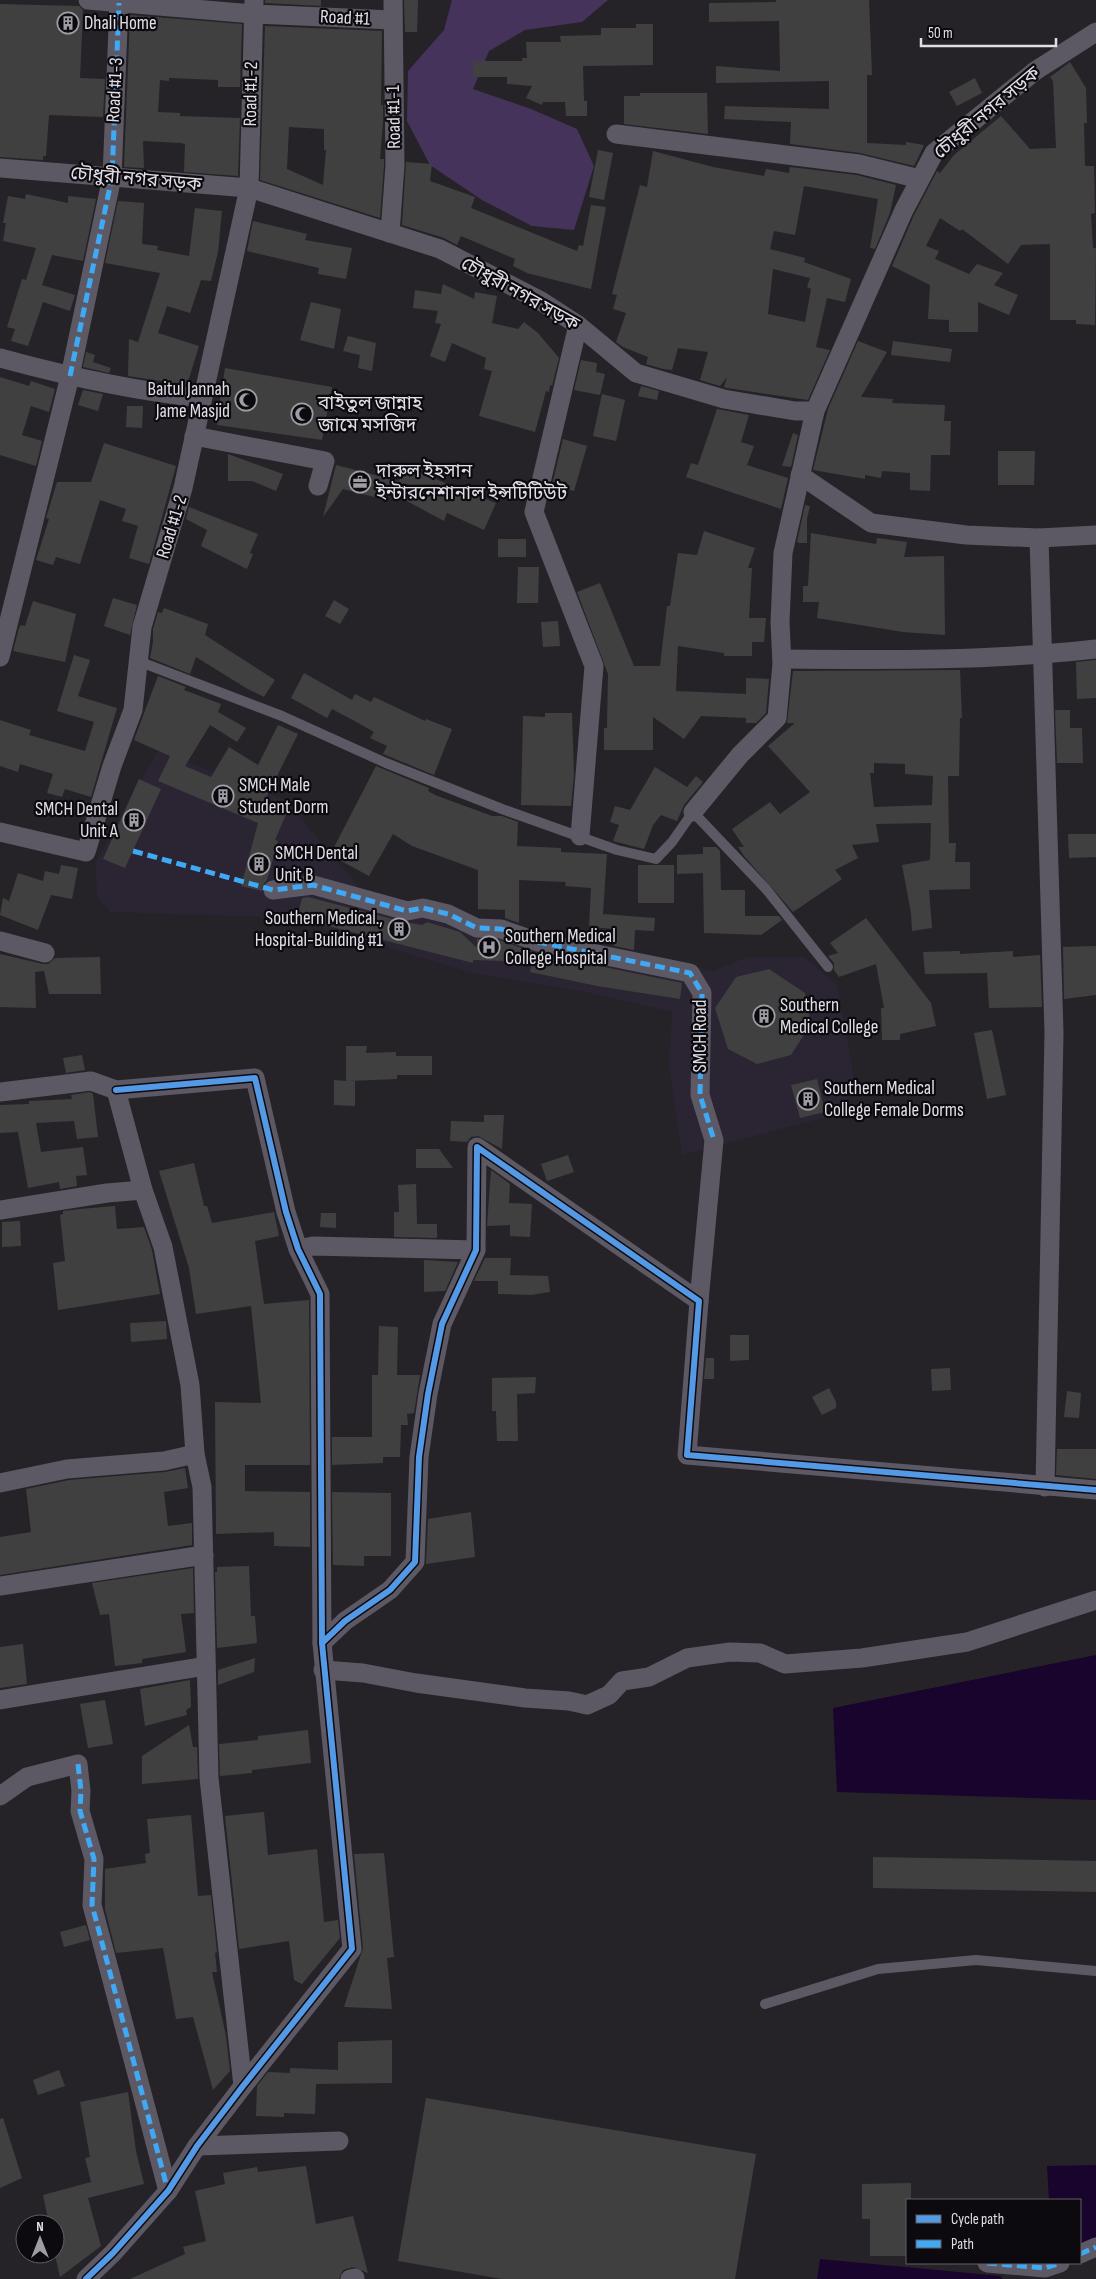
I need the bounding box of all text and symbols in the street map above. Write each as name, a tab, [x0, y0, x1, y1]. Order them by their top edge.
street label: Road #1	[319, 5, 371, 31]
building icon: Dhali Home	[56, 11, 80, 35]
place label: Dhali Home	[84, 12, 157, 35]
scale bar	[921, 15, 1056, 47]
text: 50 m	[928, 24, 953, 43]
street label: Road #1-3	[102, 57, 128, 123]
street label: Road #1-2	[239, 61, 263, 127]
street label: চৌধুরী নগর সড়ক	[929, 61, 1045, 164]
street label: Road #1-1	[382, 85, 406, 149]
street label: চৌধুরী নগর সড়ক	[69, 161, 203, 196]
street label: চৌধুরী নগর সড়ক	[457, 251, 584, 336]
place label: Baitul Jannah Jame Masjid	[147, 378, 230, 423]
mosque icon: Baitul Jannah Jame Masjid	[234, 388, 258, 412]
place label: বাইতুল জান্নাহ জামে মসজিদ	[317, 391, 423, 437]
mosque icon: বাইতুল জান্নাহ জামে মসজিদ	[290, 402, 314, 426]
place label: দারুল ইহসান ইন্টারনেশানাল ইন্সটিটিউট	[375, 459, 568, 505]
office icon: দারুল ইহসান ইন্টারনেশানাল ইন্সটিটিউট	[348, 470, 372, 494]
street label: Road #1-2	[152, 493, 192, 561]
place label: SMCH Male Student Dorm	[239, 774, 328, 819]
building icon: SMCH Male Student Dorm	[211, 784, 235, 808]
place label: SMCH Dental Unit A	[35, 798, 119, 843]
building icon: SMCH Dental Unit A	[122, 808, 146, 832]
place label: SMCH Dental Unit B	[275, 842, 358, 887]
building icon: SMCH Dental Unit B	[247, 852, 271, 876]
place label: Southern Medical., Hospital-Building #1	[255, 907, 383, 952]
building icon: Southern Medical., Hospital-Building #1	[387, 917, 411, 941]
place label: Southern Medical College Hospital	[505, 925, 616, 970]
hospital icon: Southern Medical College Hospital	[477, 935, 501, 959]
place label: Southern Medical College	[780, 994, 878, 1039]
street label: SMCH Road	[689, 1000, 712, 1072]
building icon: Southern Medical College	[752, 1004, 776, 1028]
place label: Southern Medical College Female Dorms	[824, 1077, 964, 1122]
building icon: Southern Medical College Female Dorms	[796, 1087, 820, 1111]
legend	[906, 2199, 1081, 2264]
text: Cycle path	[951, 2210, 1004, 2229]
north arrow	[15, 2214, 65, 2264]
text: N	[36, 2218, 44, 2235]
text: Path	[951, 2235, 974, 2254]

